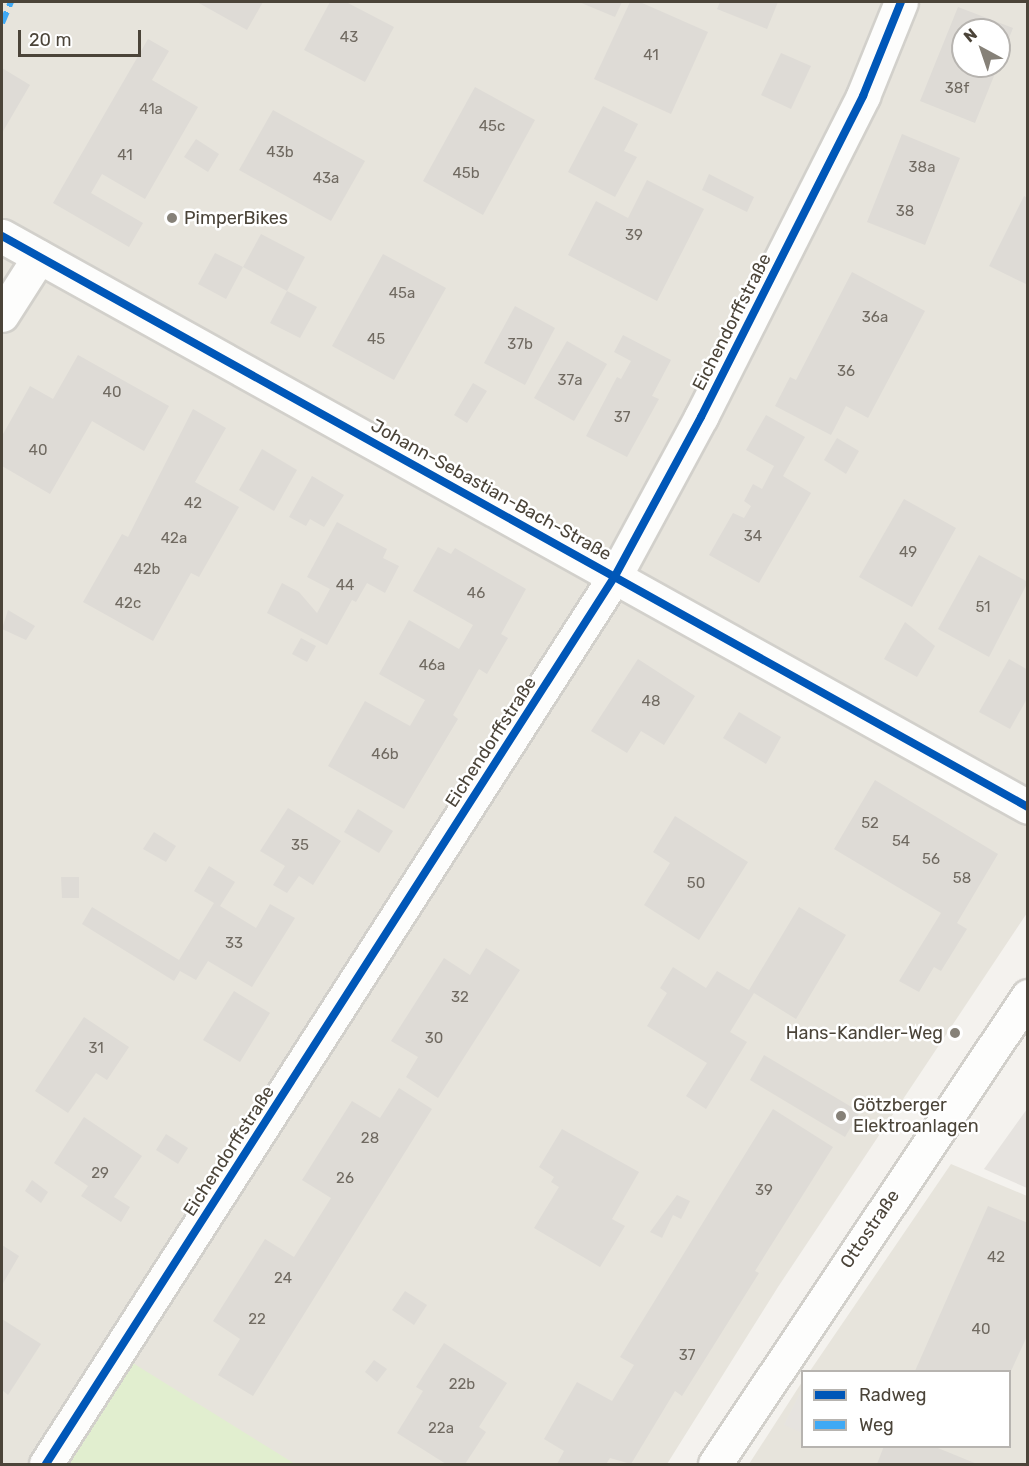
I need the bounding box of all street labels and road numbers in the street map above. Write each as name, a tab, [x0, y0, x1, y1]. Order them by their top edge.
street label: Eichendorffstraße	[688, 250, 776, 394]
street label: Johann-Sebastian-Bach-Straße	[367, 415, 615, 565]
street label: Eichendorffstraße	[441, 673, 541, 811]
street label: Eichendorffstraße	[179, 1082, 279, 1220]
street label: Ottostraße	[836, 1186, 904, 1272]

